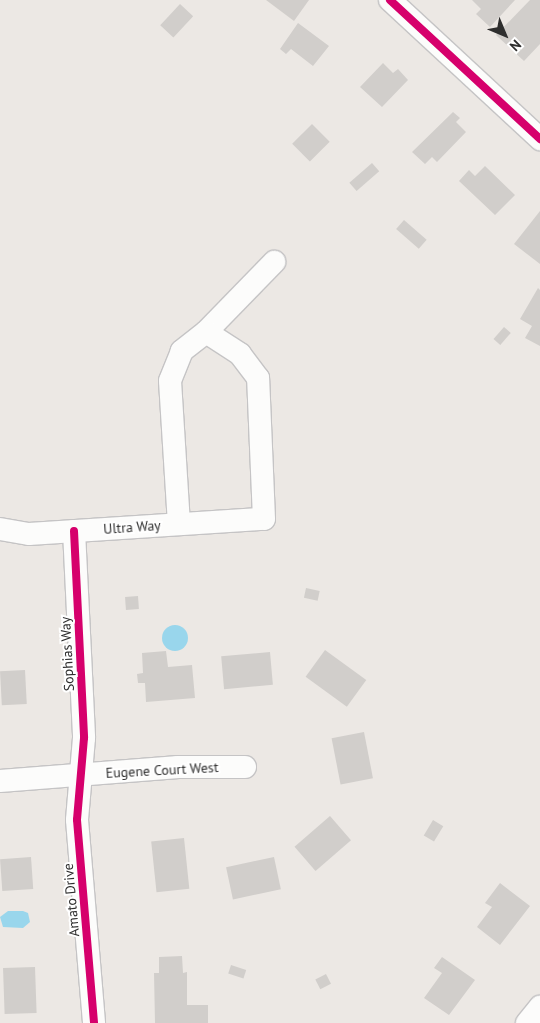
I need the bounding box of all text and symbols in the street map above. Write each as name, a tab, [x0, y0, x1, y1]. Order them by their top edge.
north arrow	[480, 10, 530, 60]
text: N	[506, 36, 525, 55]
street label: Ultra Way	[103, 517, 161, 537]
street label: Sophias Way	[57, 616, 77, 692]
street label: Eugene Court West	[105, 759, 219, 781]
street label: Amato Drive	[59, 863, 83, 937]

